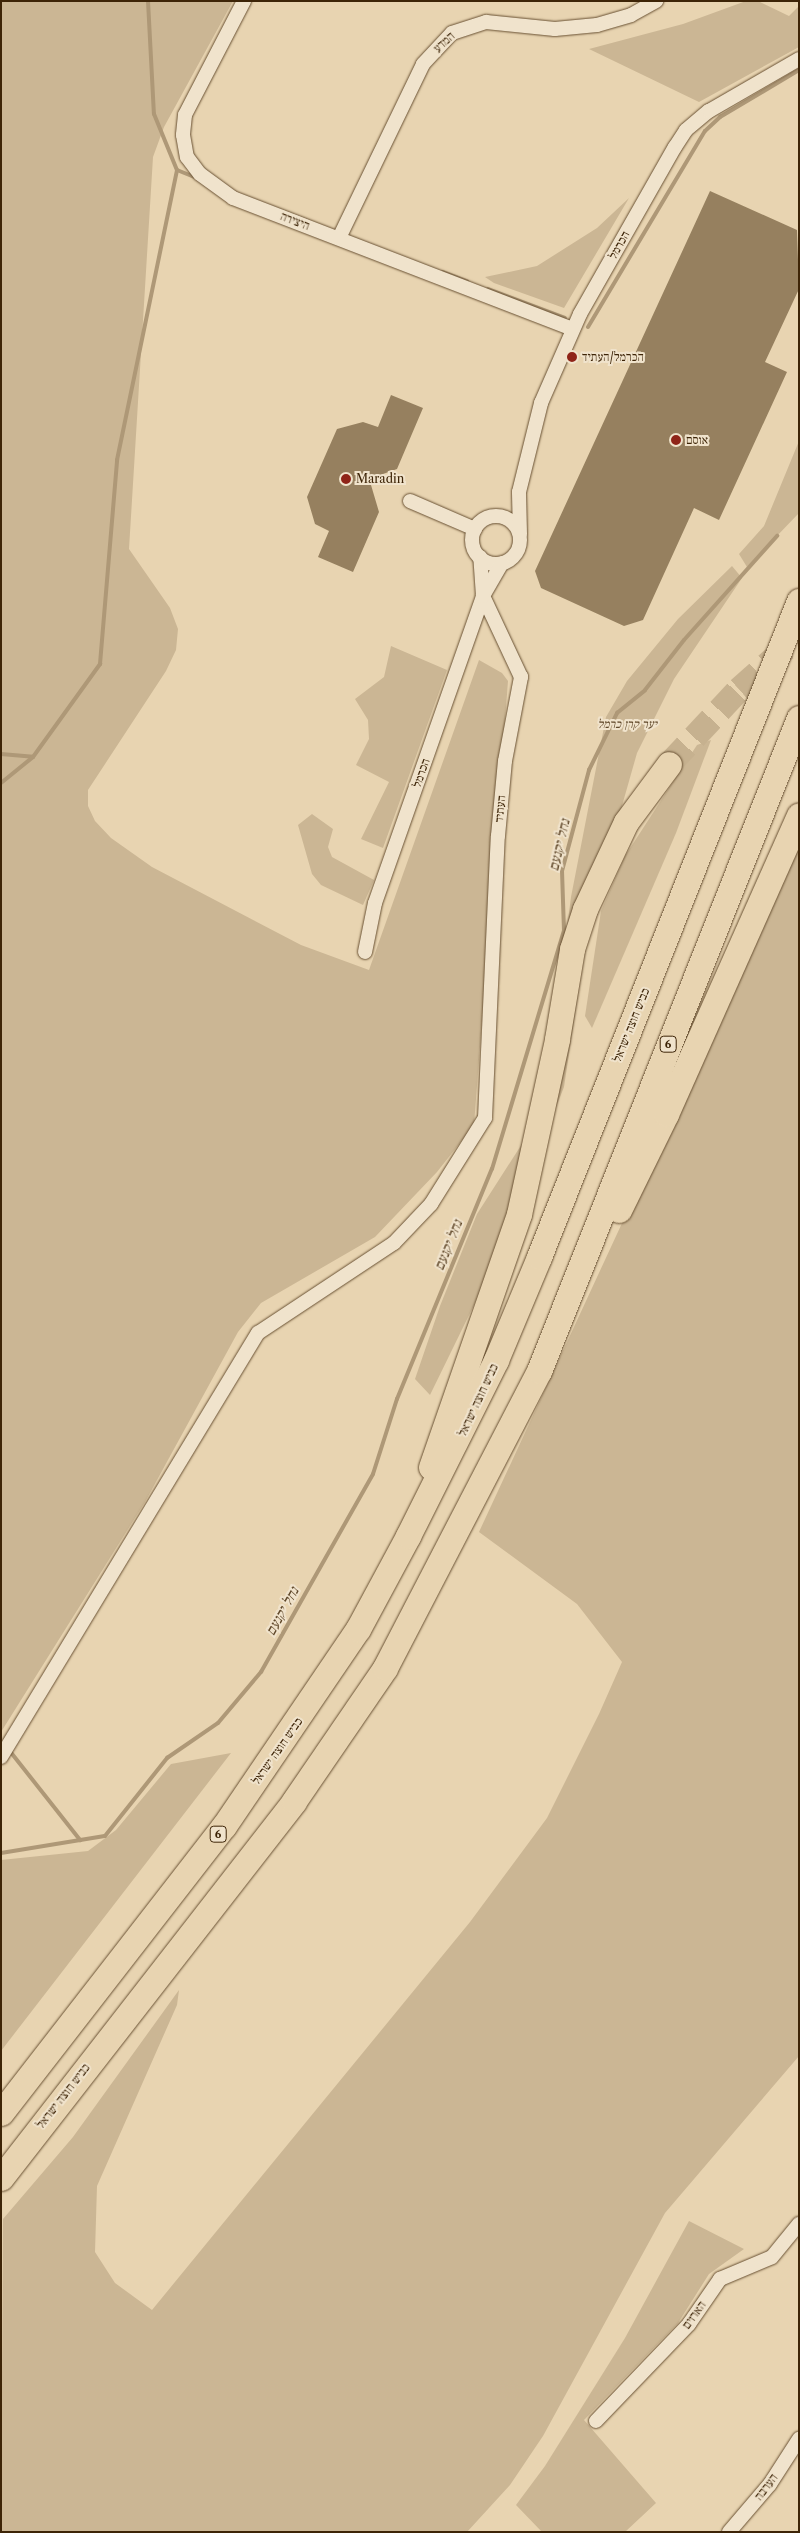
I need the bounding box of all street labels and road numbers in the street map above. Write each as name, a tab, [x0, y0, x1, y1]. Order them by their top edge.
street label: המדע	[430, 29, 458, 55]
street label: היצירה	[278, 209, 312, 233]
street label: הכרמל	[605, 228, 633, 262]
street label: הכרמל	[409, 756, 433, 790]
street label: העתיד	[491, 795, 509, 823]
street label: כביש חוצה ישראל	[610, 986, 652, 1064]
road number: 6	[659, 1036, 677, 1052]
street label: כביש חוצה ישראל	[455, 1361, 501, 1439]
street label: כביש חוצה ישראל	[249, 1715, 305, 1787]
road number: 6	[209, 1826, 227, 1842]
street label: כביש חוצה ישראל	[33, 2061, 93, 2131]
street label: הארזים	[679, 2298, 709, 2332]
street label: הערבה	[751, 2471, 781, 2503]

